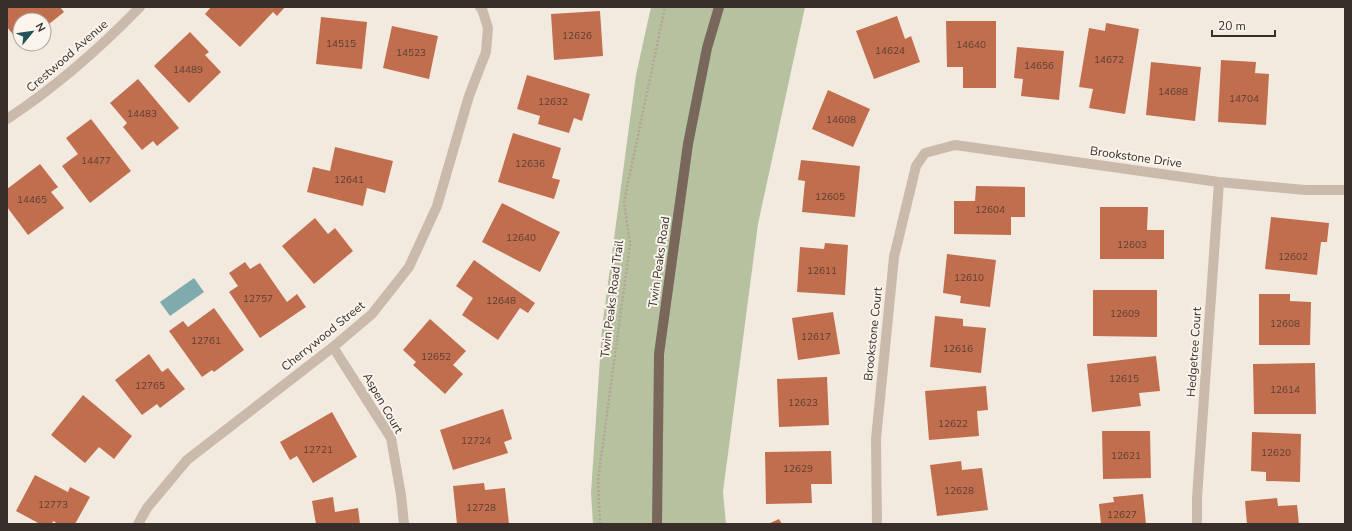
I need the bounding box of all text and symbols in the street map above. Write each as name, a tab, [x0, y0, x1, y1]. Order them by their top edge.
north arrow	[12, 12, 52, 52]
scale bar	[1212, 12, 1275, 38]
street label: Crestwood Avenue	[23, 16, 111, 96]
text: 20 m	[1218, 18, 1246, 34]
text: N	[32, 20, 49, 35]
house number: 12626	[562, 29, 592, 43]
house number: 14515	[326, 37, 356, 51]
house number: 14640	[956, 38, 986, 52]
house number: 14624	[875, 44, 905, 58]
house number: 14523	[396, 46, 426, 60]
house number: 14672	[1094, 53, 1124, 67]
house number: 14656	[1024, 59, 1054, 73]
house number: 14489	[173, 63, 203, 77]
house number: 14688	[1158, 85, 1188, 99]
house number: 14704	[1229, 92, 1259, 106]
house number: 12632	[538, 95, 568, 109]
house number: 14483	[127, 107, 157, 121]
house number: 14608	[826, 113, 856, 127]
street label: Brookstone Drive	[1089, 143, 1183, 171]
house number: 14477	[81, 154, 111, 168]
house number: 12636	[515, 157, 545, 171]
house number: 12641	[334, 173, 364, 187]
house number: 12605	[815, 190, 845, 204]
house number: 14465	[17, 193, 47, 207]
house number: 12604	[975, 203, 1005, 217]
street label: Twin Peaks Road	[645, 215, 673, 309]
house number: 12640	[506, 231, 536, 245]
house number: 12603	[1117, 238, 1147, 252]
street label: Twin Peaks Road Trail	[597, 239, 627, 359]
house number: 12602	[1278, 250, 1308, 264]
house number: 12611	[807, 264, 837, 278]
house number: 12610	[954, 271, 984, 285]
street label: Brookstone Court	[860, 286, 886, 382]
house number: 12757	[243, 292, 273, 306]
house number: 12648	[486, 294, 516, 308]
street label: Cherrywood Street	[278, 297, 369, 375]
street label: Hedgetree Court	[1183, 306, 1205, 397]
house number: 12609	[1110, 307, 1140, 321]
house number: 12608	[1270, 317, 1300, 331]
house number: 12617	[801, 330, 831, 344]
house number: 12761	[191, 334, 221, 348]
house number: 12616	[943, 342, 973, 356]
house number: 12652	[421, 350, 451, 364]
street label: Aspen Court	[359, 370, 407, 437]
house number: 12615	[1109, 372, 1139, 386]
house number: 12765	[135, 379, 165, 393]
house number: 12614	[1270, 383, 1300, 397]
house number: 12623	[788, 396, 818, 410]
house number: 12622	[938, 417, 968, 431]
house number: 12724	[461, 434, 491, 448]
house number: 12721	[303, 443, 333, 457]
house number: 12620	[1261, 446, 1291, 460]
house number: 12621	[1111, 449, 1141, 463]
house number: 12629	[783, 462, 813, 476]
house number: 12628	[944, 484, 974, 498]
house number: 12773	[38, 498, 68, 512]
house number: 12728	[466, 501, 496, 515]
house number: 12627	[1107, 508, 1137, 522]

